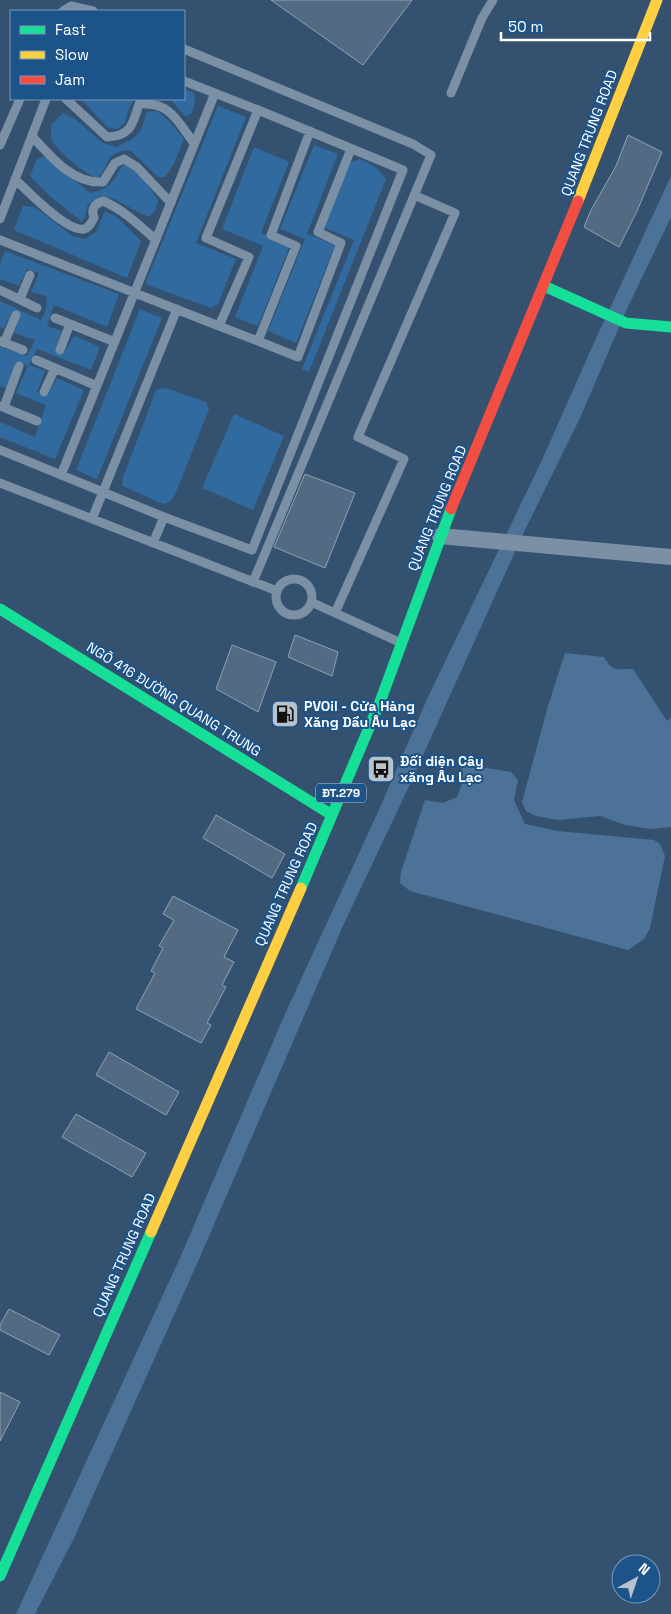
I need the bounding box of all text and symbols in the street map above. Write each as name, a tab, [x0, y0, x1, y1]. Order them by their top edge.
legend	[10, 10, 185, 100]
scale bar	[501, 10, 650, 42]
text: 50 m	[508, 17, 543, 36]
text: Fast	[55, 20, 86, 39]
text: Slow	[55, 45, 89, 64]
street label: QUANG TRUNG ROAD	[557, 67, 621, 199]
text: Jam	[55, 70, 85, 89]
street label: QUANG TRUNG ROAD	[404, 443, 470, 573]
street label: NGÕ 416 ĐƯỜNG QUANG TRUNG	[83, 638, 265, 760]
place label: PVOil - Cửa Hàng Xăng Dầu Âu Lạc	[304, 697, 416, 731]
fuel station icon: PVOil - Cửa Hàng Xăng Dầu Âu Lạc	[270, 699, 300, 729]
place label: Đối diện Cây xăng Âu Lạc	[400, 752, 484, 786]
bus stop icon: Đối diện Cây xăng Âu Lạc	[366, 754, 396, 784]
road number: ĐT.279	[316, 784, 366, 802]
street label: QUANG TRUNG ROAD	[251, 819, 321, 949]
street label: QUANG TRUNG ROAD	[89, 1190, 159, 1320]
north arrow	[611, 1554, 661, 1604]
text: N	[635, 1559, 654, 1579]

